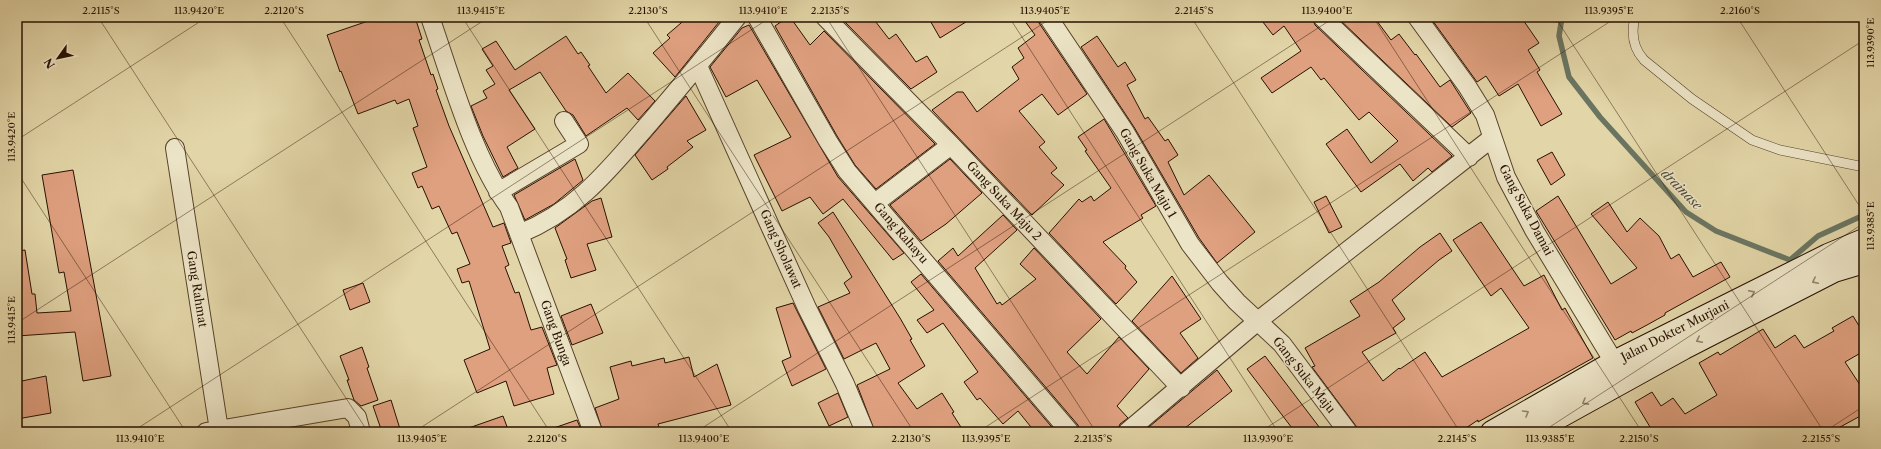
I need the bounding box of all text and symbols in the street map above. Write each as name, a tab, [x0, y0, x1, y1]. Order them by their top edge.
text: 2.2115°S	[82, 4, 120, 17]
text: 113.9420°E	[174, 4, 224, 17]
text: 2.2120°S	[264, 4, 304, 17]
text: 113.9415°E	[457, 4, 505, 17]
text: 2.2130°S	[628, 4, 668, 17]
text: 113.9410°E	[739, 4, 787, 17]
text: 2.2135°S	[811, 4, 849, 17]
text: 113.9405°E	[1020, 4, 1070, 17]
text: 2.2145°S	[1175, 4, 1213, 17]
text: 113.9400°E	[1302, 4, 1353, 17]
text: 113.9395°E	[1584, 4, 1634, 17]
text: 2.2160°S	[1720, 4, 1760, 17]
text: 113.9390°E	[1864, 18, 1877, 68]
north arrow	[38, 38, 78, 78]
text: N	[41, 55, 58, 71]
text: 113.9420°E	[5, 112, 18, 162]
street label: Gang Suka Maju 1	[1117, 125, 1180, 220]
street label: Gang Suka Maju 2	[964, 158, 1045, 243]
street label: Gang Suka Damai	[1496, 162, 1557, 258]
water label: drainase	[1658, 165, 1706, 213]
street label: Gang Rahayu	[871, 199, 932, 267]
text: 113.9385°E	[1864, 201, 1877, 251]
street label: Gang Sholawat	[757, 207, 806, 291]
street label: Gang Rahmat	[184, 250, 211, 329]
one-way arrow	[1811, 276, 1819, 284]
one-way arrow	[1748, 290, 1755, 297]
text: 113.9415°E	[5, 296, 18, 344]
street label: Jalan Dokter Murjani	[1616, 297, 1732, 365]
street label: Gang Bunga	[538, 298, 576, 368]
street label: Gang Suka Maju	[1270, 333, 1339, 416]
one-way arrow	[1696, 335, 1703, 343]
one-way arrow	[1581, 397, 1589, 404]
one-way arrow	[1522, 410, 1529, 417]
text: 113.9410°E	[116, 432, 164, 445]
text: 113.9405°E	[397, 432, 447, 445]
text: 2.2120°S	[527, 432, 567, 445]
text: 113.9400°E	[679, 432, 730, 445]
text: 2.2130°S	[891, 432, 931, 445]
text: 113.9395°E	[961, 432, 1011, 445]
text: 2.2135°S	[1074, 432, 1112, 445]
text: 113.9390°E	[1243, 432, 1293, 445]
text: 2.2145°S	[1438, 432, 1476, 445]
text: 113.9385°E	[1525, 432, 1575, 445]
text: 2.2150°S	[1619, 432, 1659, 445]
text: 2.2155°S	[1802, 432, 1840, 445]

